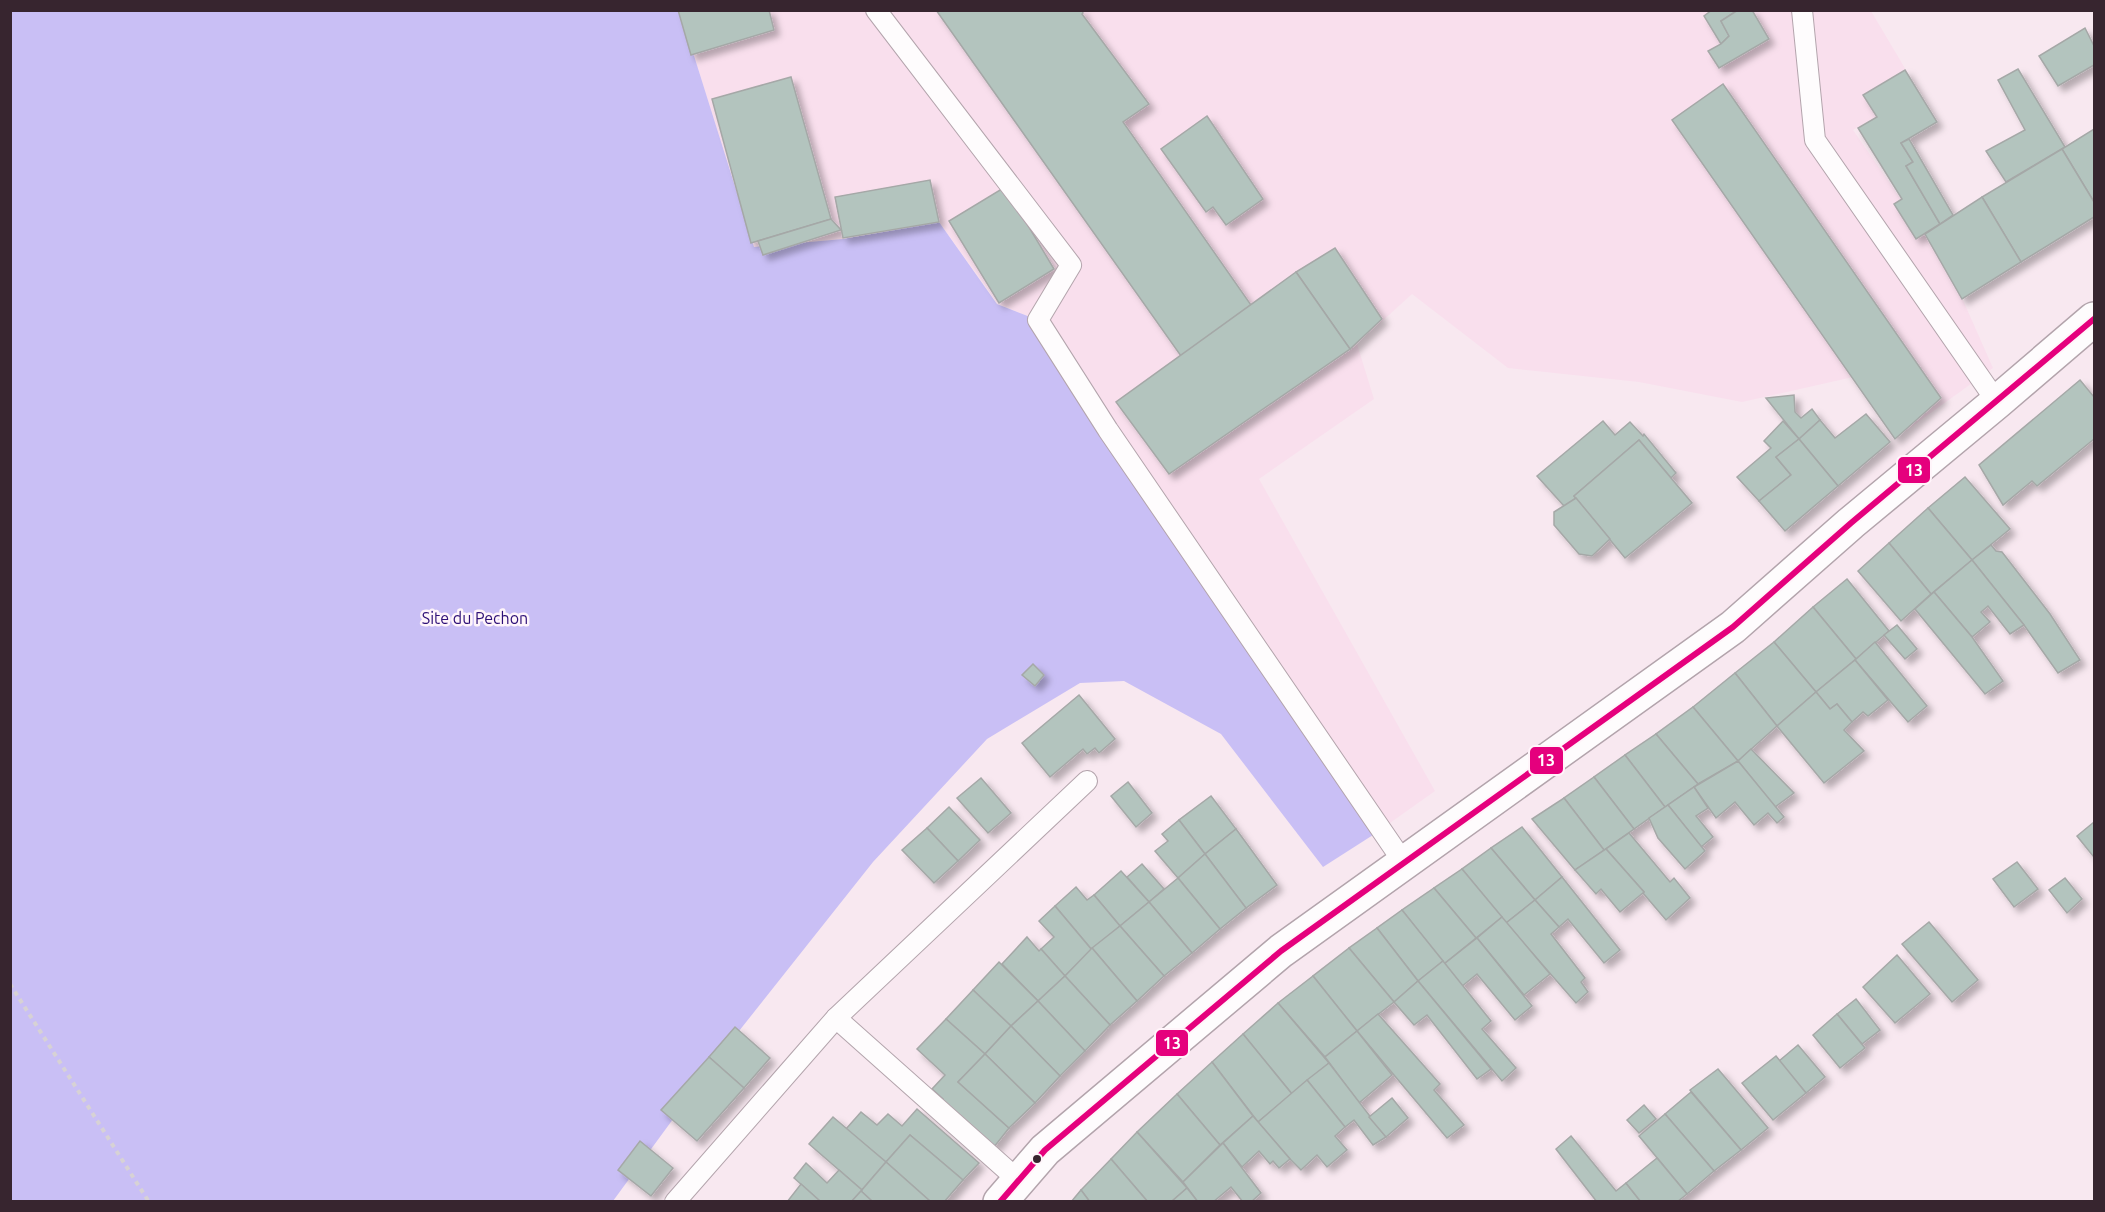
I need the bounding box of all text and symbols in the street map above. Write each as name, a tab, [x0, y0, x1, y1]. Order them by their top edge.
line badge: 13	[1897, 456, 1931, 484]
text: 13	[1905, 461, 1923, 479]
park label: Site du Pechon	[422, 609, 528, 627]
line badge: 13	[1529, 746, 1564, 775]
text: 13	[1537, 751, 1555, 769]
line badge: 13	[1155, 1029, 1189, 1057]
text: 13	[1163, 1034, 1181, 1052]
unlabelled marker	[1031, 1153, 1043, 1165]

